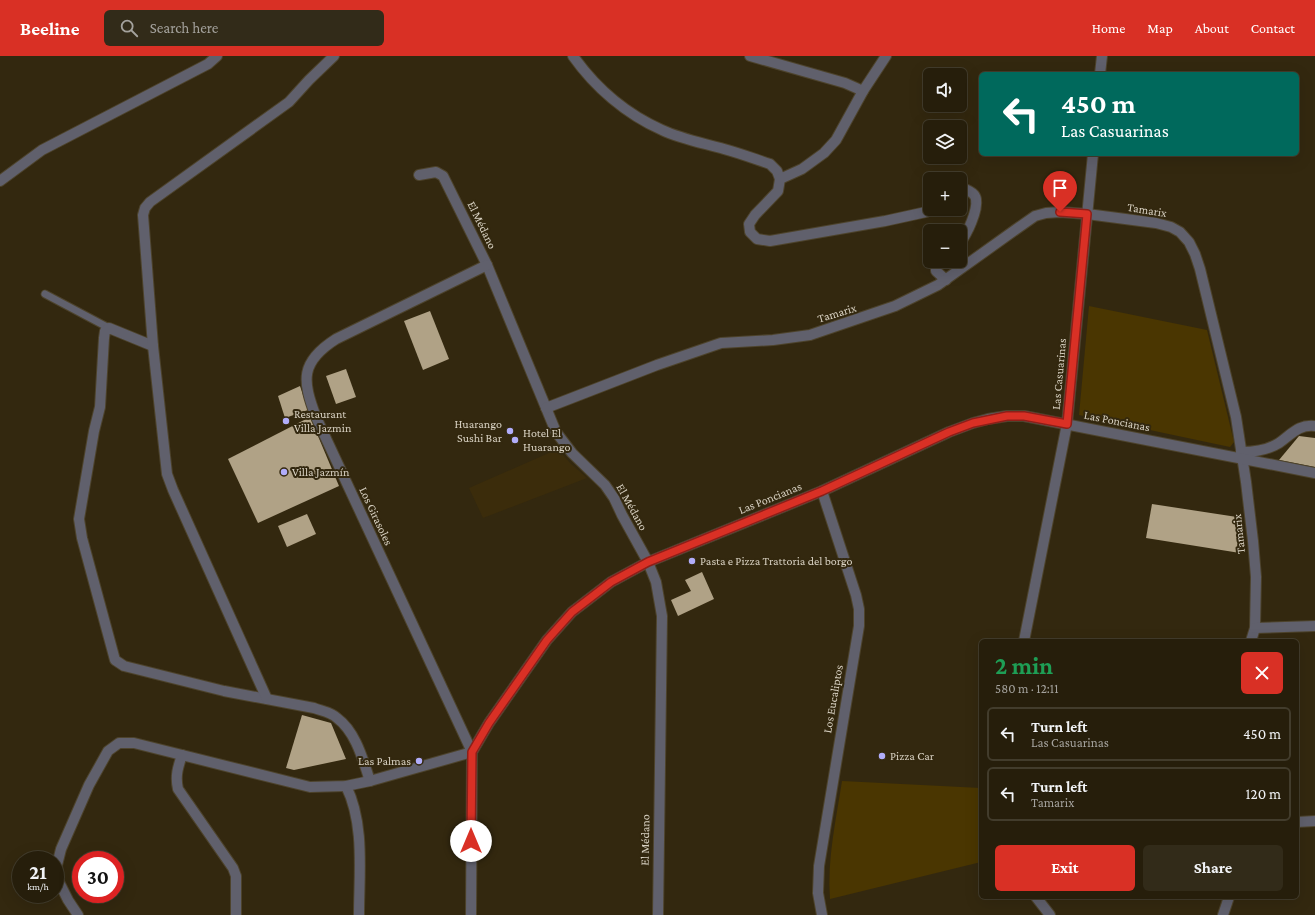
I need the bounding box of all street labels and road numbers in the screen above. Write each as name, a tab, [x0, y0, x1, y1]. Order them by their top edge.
street label: El Médano	[464, 199, 500, 251]
street label: Tamarix	[1126, 200, 1168, 220]
street label: Tamarix	[816, 300, 858, 326]
street label: Las Casuarinas	[1049, 337, 1069, 410]
street label: Las Poncianas	[1083, 408, 1152, 434]
street label: Las Poncianas	[736, 479, 804, 517]
street label: El Médano	[613, 481, 651, 533]
street label: Los Girasoles	[356, 484, 396, 548]
street label: Tamarix	[1230, 513, 1248, 555]
street label: Los Eucaliptos	[820, 663, 846, 734]
street label: El Médano	[638, 814, 652, 866]

